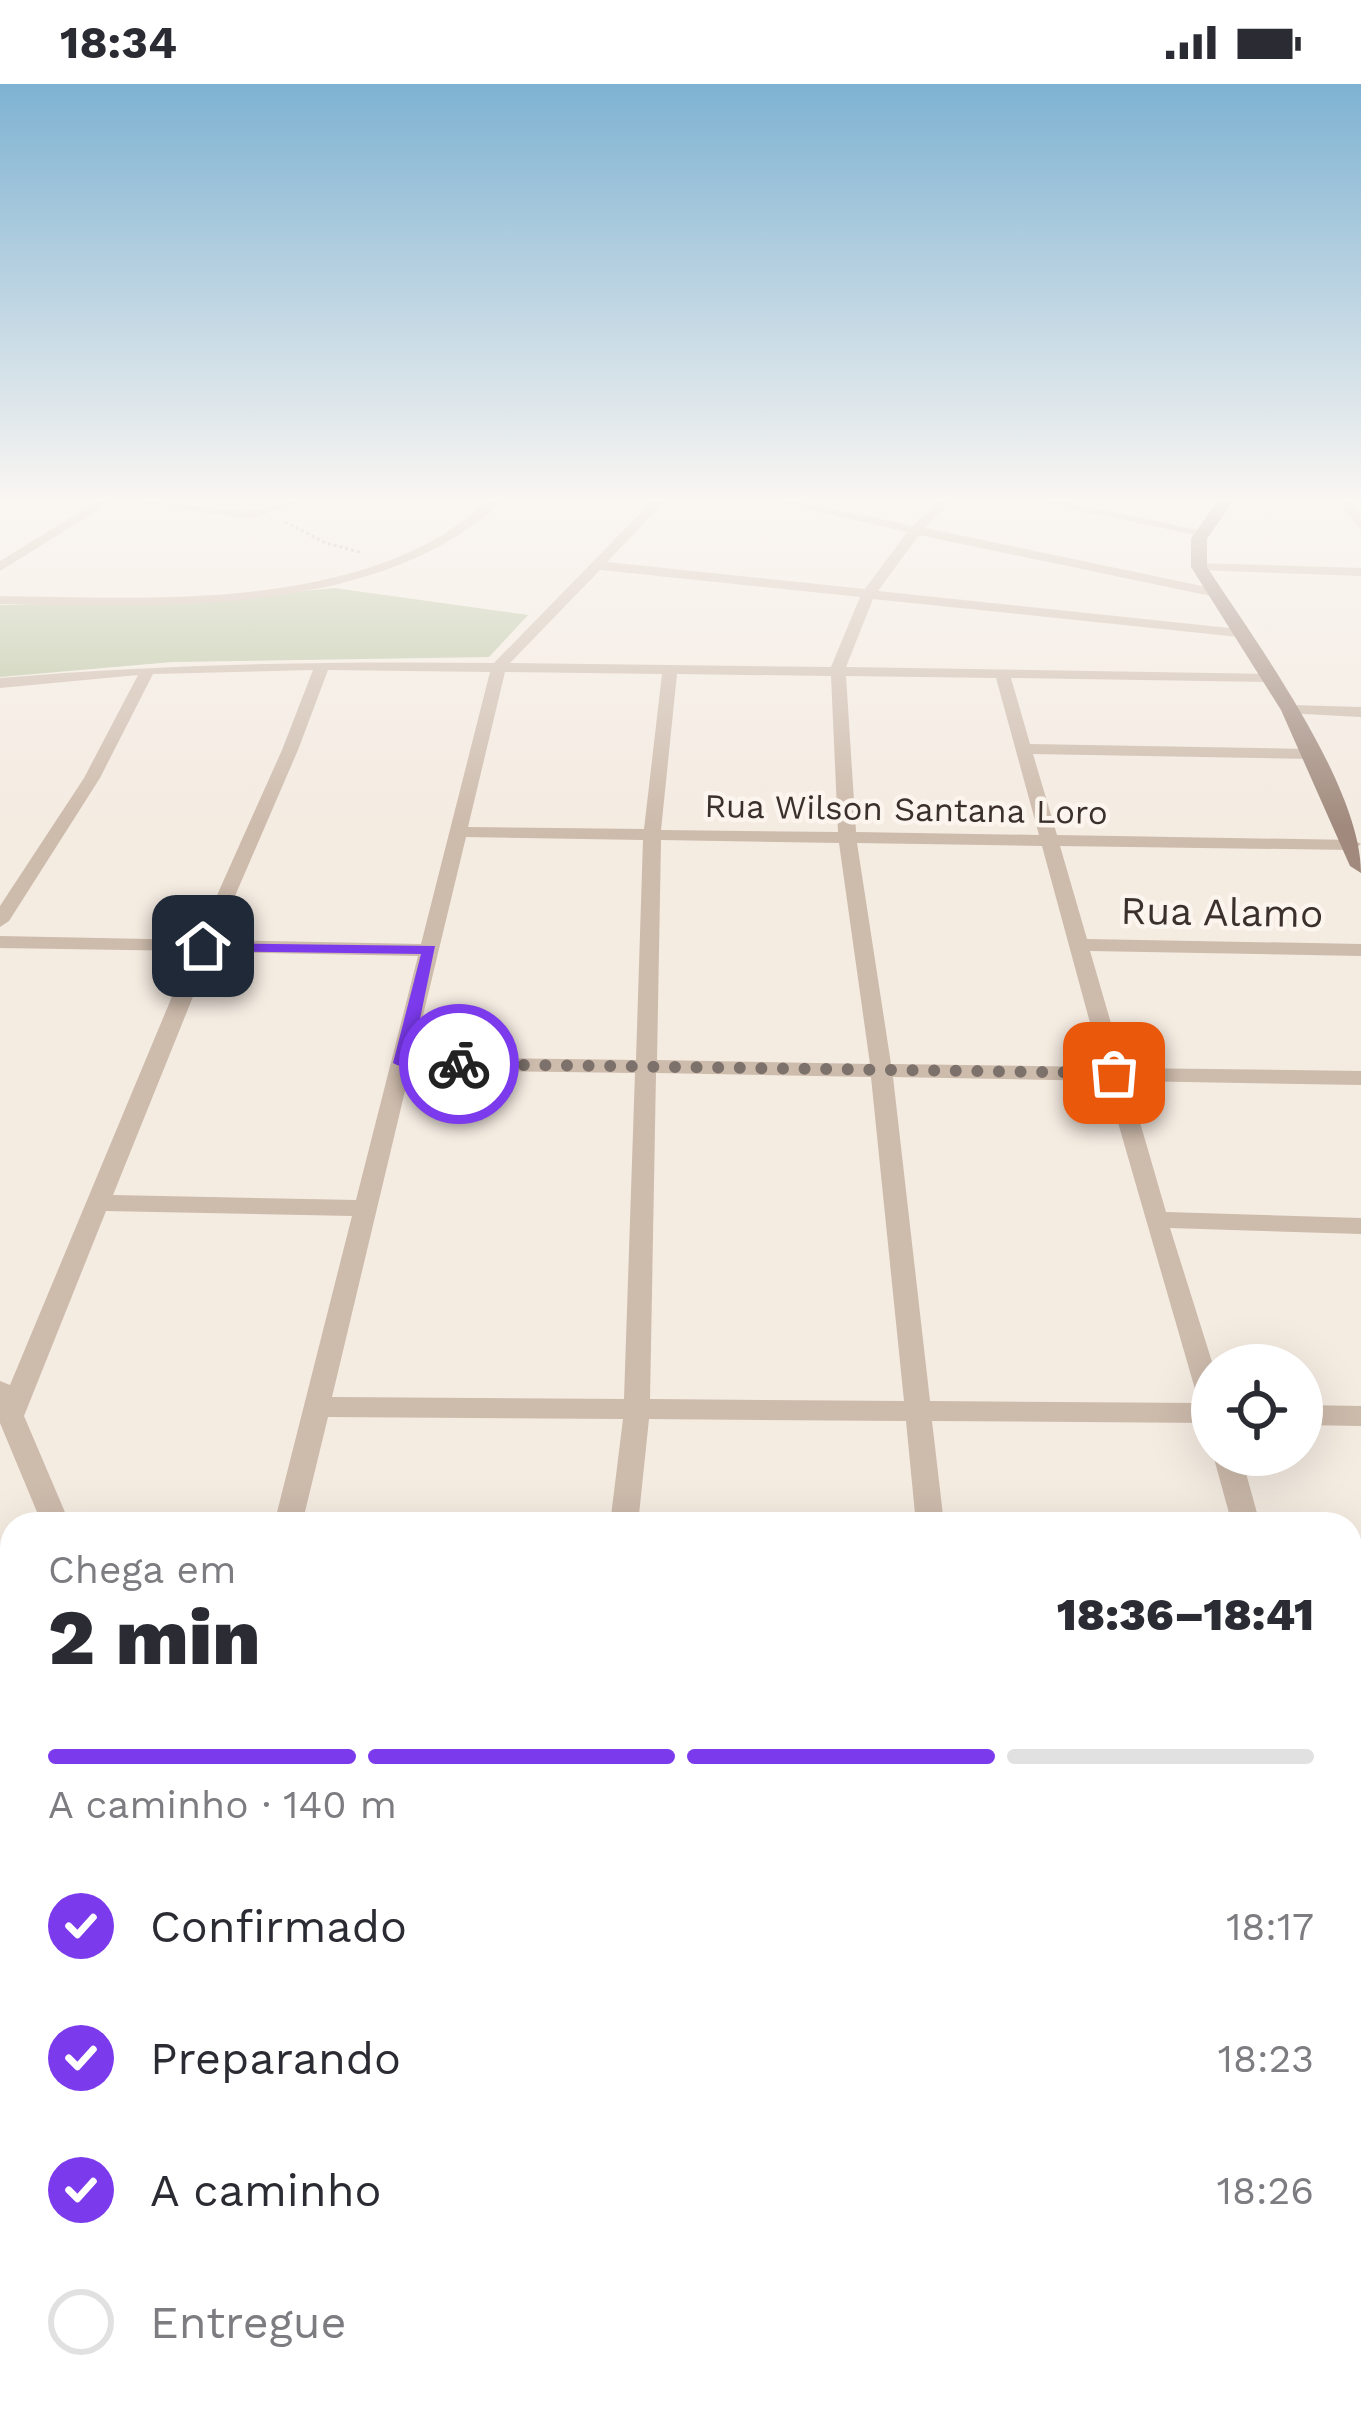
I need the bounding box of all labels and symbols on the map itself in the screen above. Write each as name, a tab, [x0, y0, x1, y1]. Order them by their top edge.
street label: Rua Wilson Santana Loro	[704, 786, 1108, 832]
street label: Rua Alamo	[1120, 888, 1324, 936]
pin	[152, 895, 254, 997]
courier	[399, 1004, 519, 1124]
pin	[1063, 1022, 1165, 1124]

